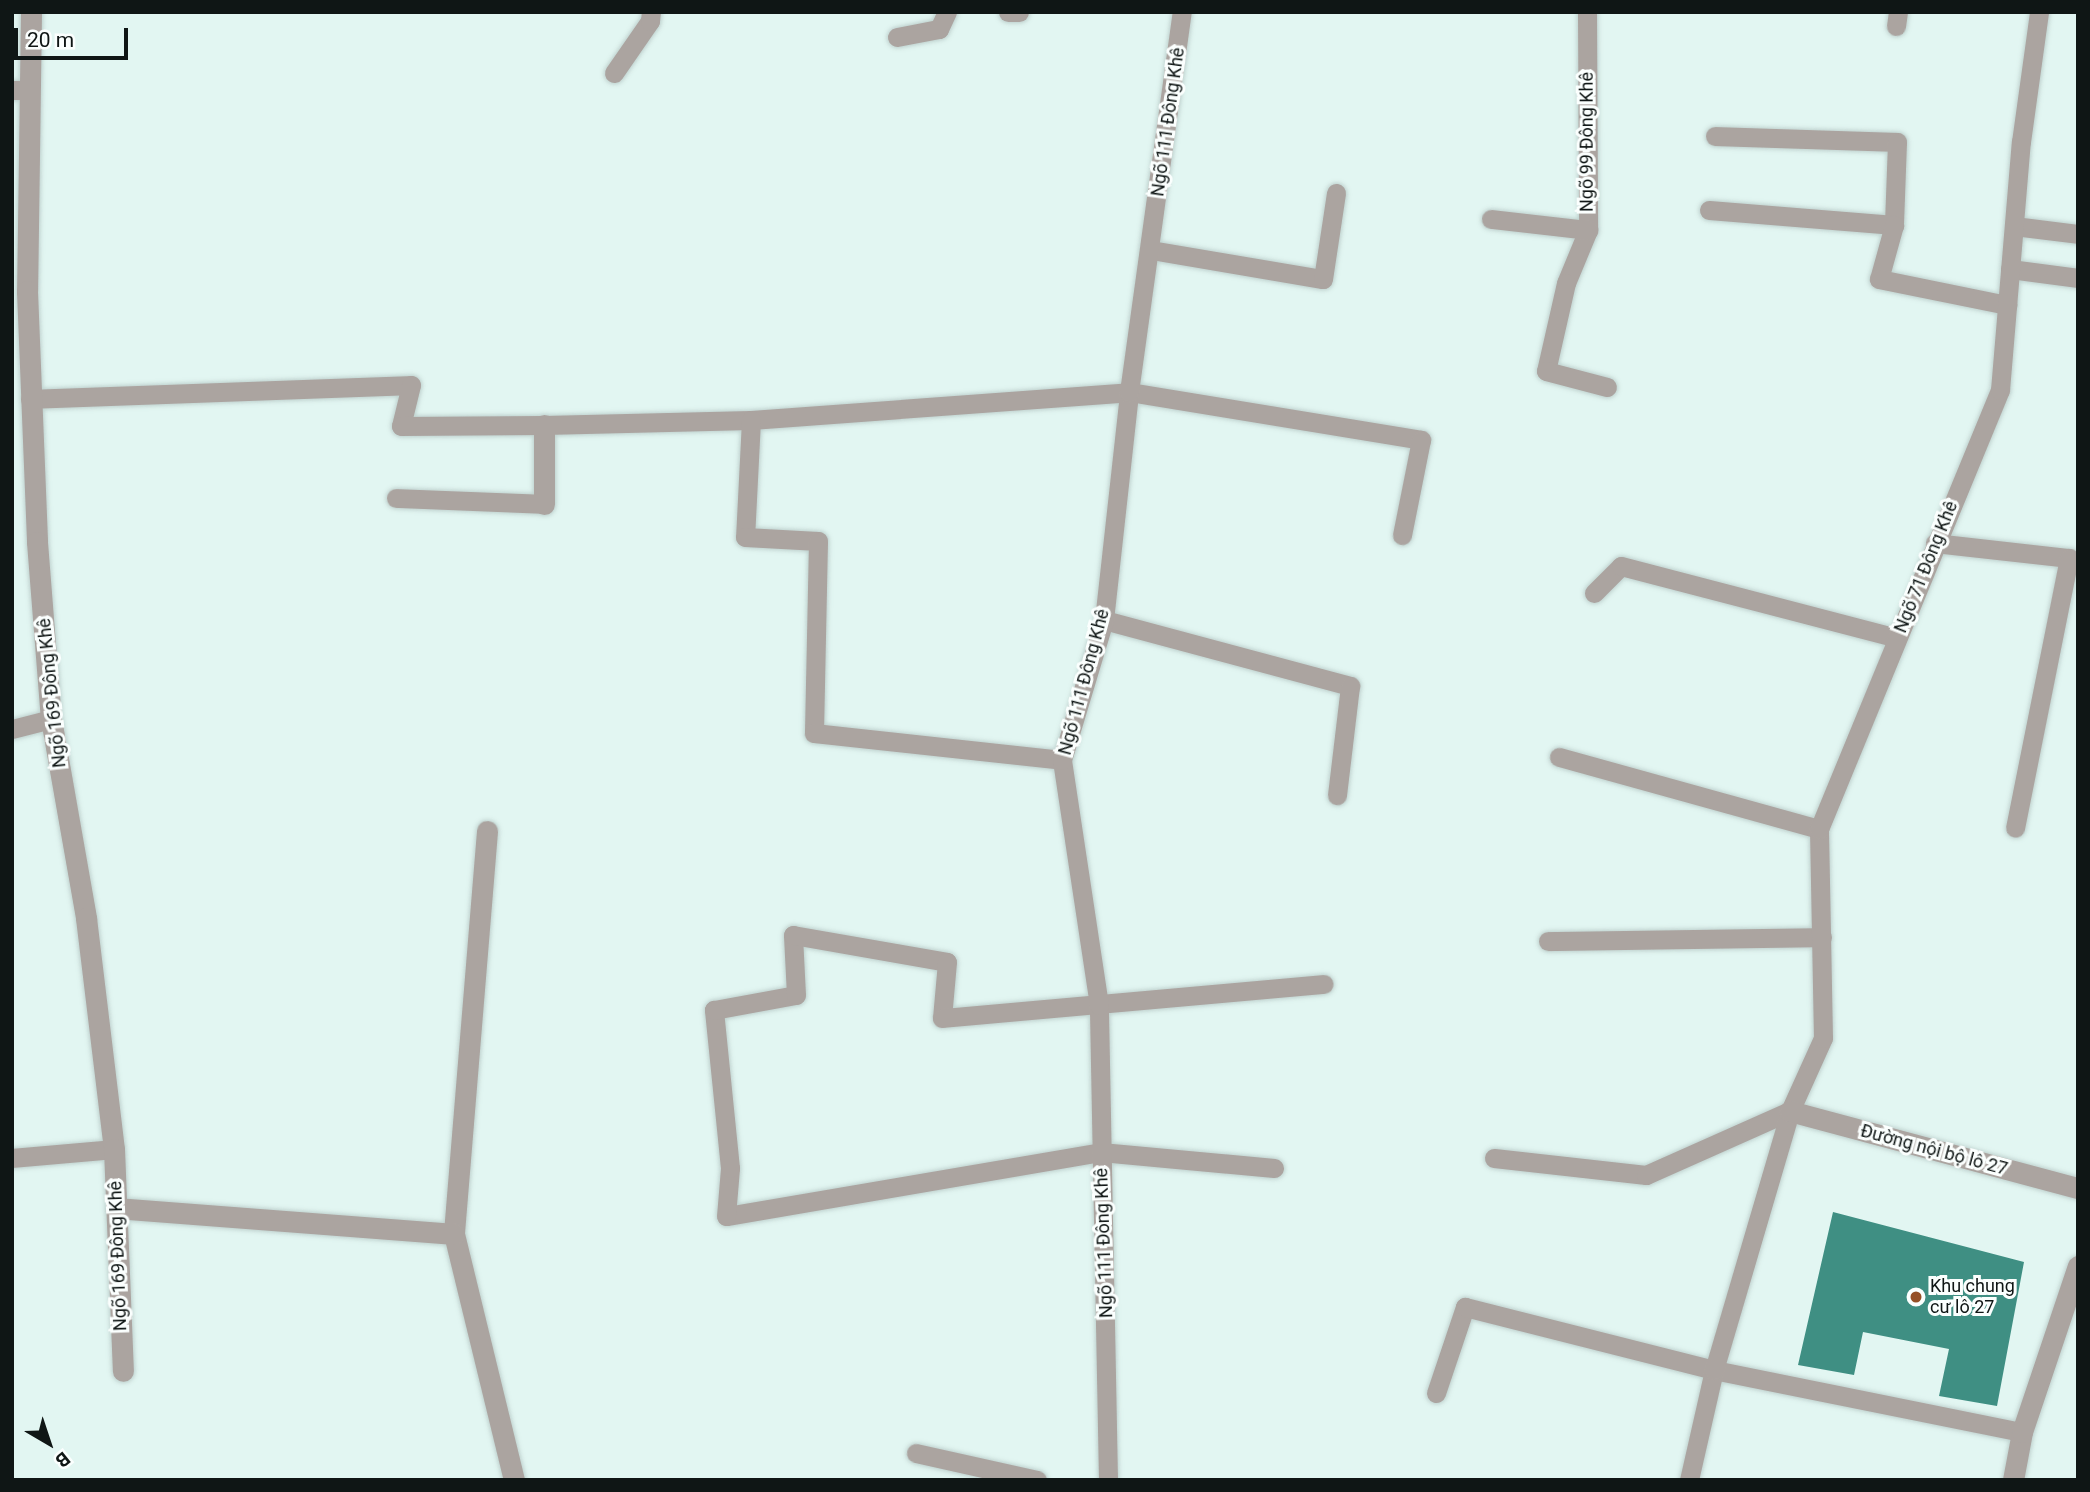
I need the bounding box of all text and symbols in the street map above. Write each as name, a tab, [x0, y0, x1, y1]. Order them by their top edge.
scale bar	[18, 14, 131, 58]
text: 20 m	[27, 28, 74, 52]
street label: Ngõ 111 Đông Khê	[1147, 46, 1189, 198]
street label: Ngõ 99 Đông Khê	[1576, 72, 1598, 212]
street label: Ngõ 71 Đông Khê	[1890, 498, 1962, 636]
street label: Ngõ 111 Đông Khê	[1054, 607, 1114, 757]
street label: Ngõ 169 Đông Khê	[33, 617, 71, 769]
street label: Đường nội bộ lô 27	[1858, 1120, 2010, 1180]
street label: Ngõ 111 Đông Khê	[1091, 1168, 1117, 1318]
street label: Ngõ 169 Đông Khê	[105, 1181, 131, 1331]
place label: Khu chung cư lô 27	[1930, 1276, 2015, 1318]
marker: Khu chung cư lô 27	[1908, 1289, 1924, 1305]
north arrow	[14, 1408, 84, 1478]
text: B	[51, 1447, 74, 1472]

